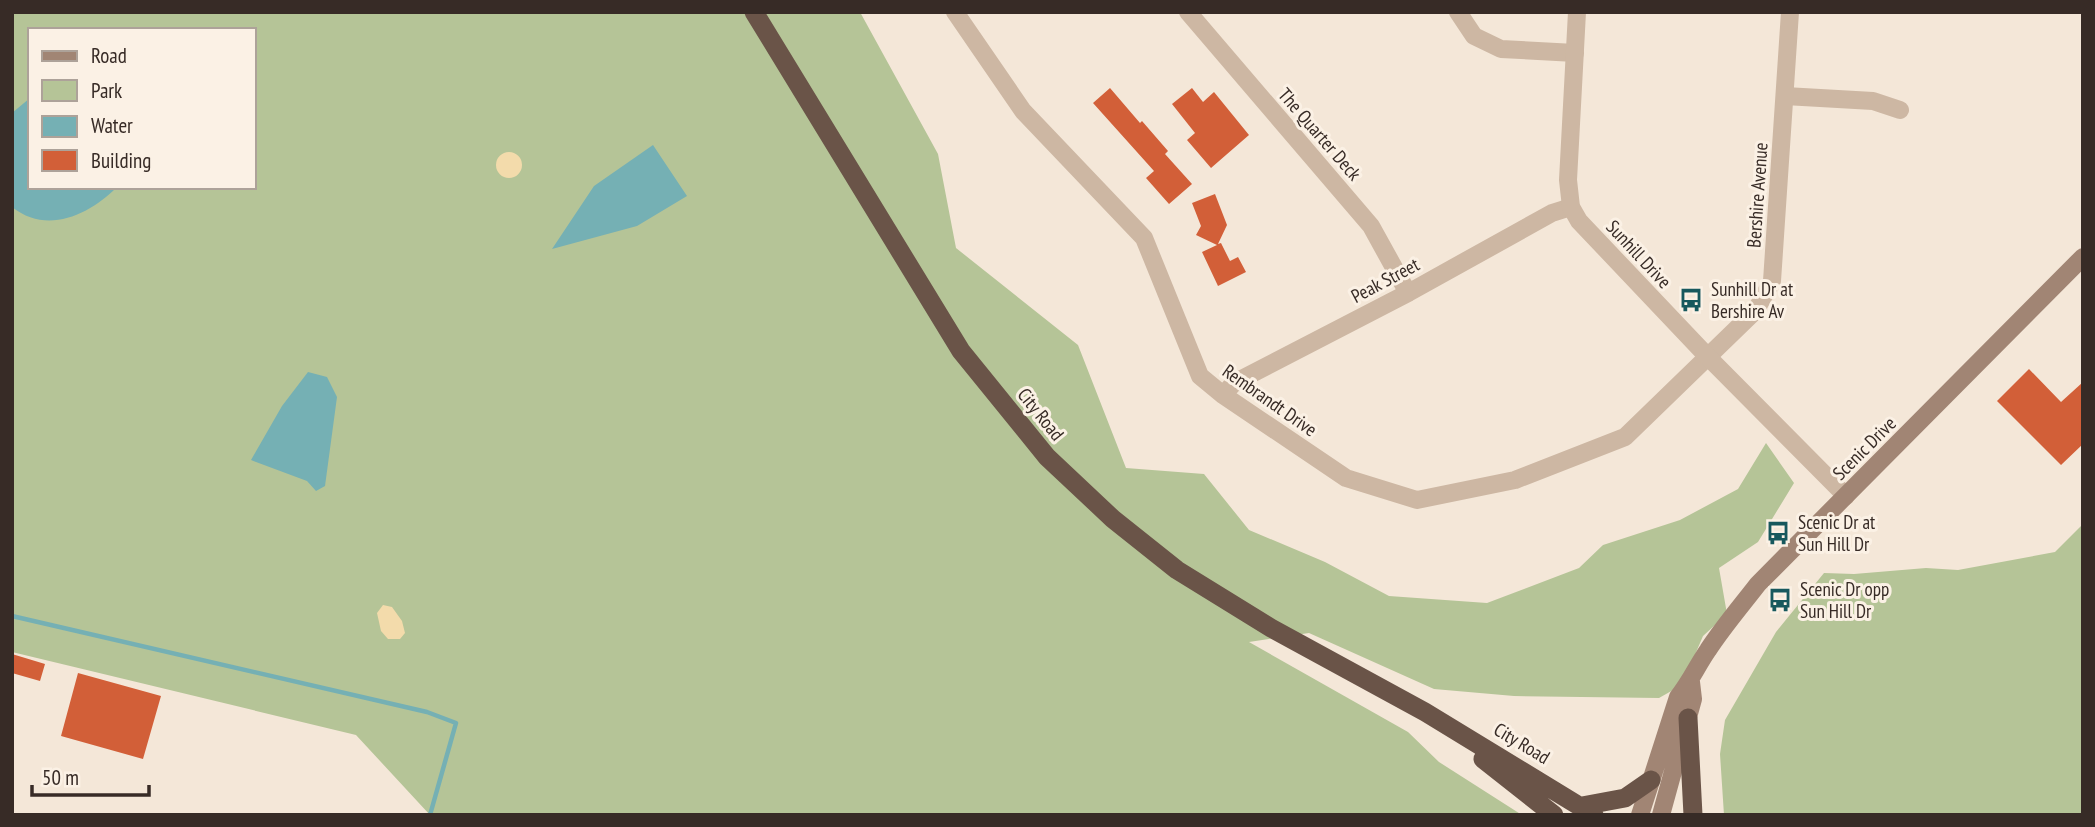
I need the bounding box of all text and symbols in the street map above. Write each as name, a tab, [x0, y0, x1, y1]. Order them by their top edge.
legend	[28, 28, 256, 189]
text: Road	[91, 42, 127, 69]
text: Park	[91, 77, 122, 104]
street label: The Quarter Deck	[1273, 83, 1367, 186]
text: Water	[91, 112, 133, 139]
street label: Bershire Avenue	[1741, 141, 1773, 248]
text: Building	[91, 147, 151, 174]
street label: Sunhill Drive	[1601, 215, 1677, 293]
street label: Peak Street	[1347, 252, 1424, 308]
place label: Sunhill Dr at Bershire Av	[1711, 277, 1794, 323]
bus stop icon: Sunhill Dr at Bershire Av	[1677, 286, 1705, 314]
street label: Rembrandt Drive	[1218, 359, 1322, 441]
street label: City Road	[1012, 383, 1070, 445]
street label: Scenic Drive	[1827, 411, 1901, 485]
place label: Scenic Dr at Sun Hill Dr	[1798, 510, 1876, 556]
bus stop icon: Scenic Dr at Sun Hill Dr	[1764, 519, 1792, 547]
place label: Scenic Dr opp Sun Hill Dr	[1800, 577, 1889, 623]
bus stop icon: Scenic Dr opp Sun Hill Dr	[1766, 586, 1794, 614]
street label: City Road	[1490, 717, 1554, 769]
scale bar	[32, 754, 149, 798]
text: 50 m	[42, 764, 79, 791]

